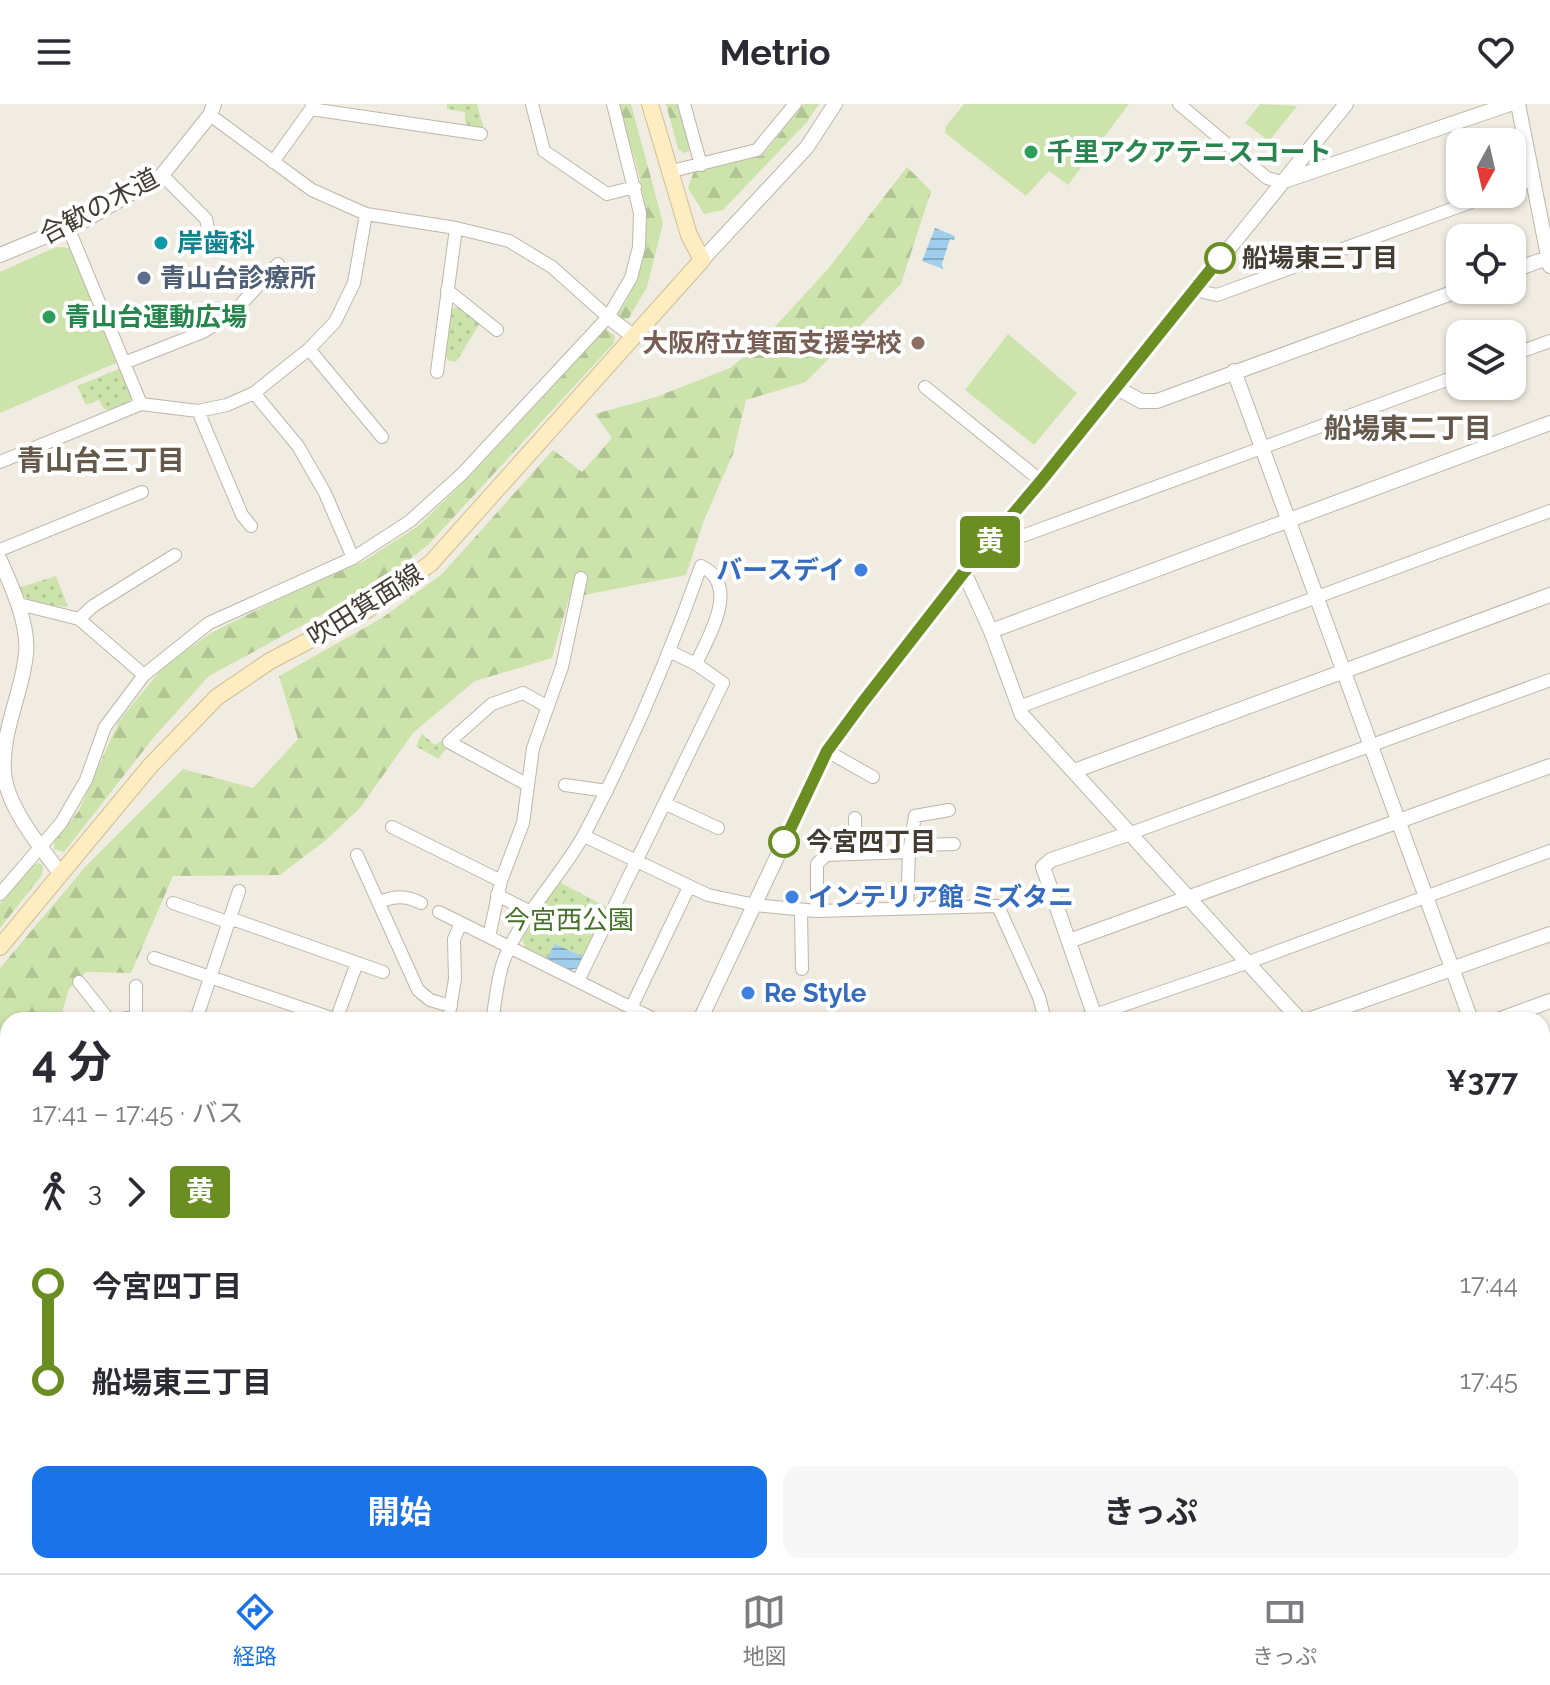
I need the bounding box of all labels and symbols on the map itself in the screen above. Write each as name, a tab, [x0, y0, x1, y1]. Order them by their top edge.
north arrow	[1446, 128, 1526, 208]
place label: 千里アクアテニスコート	[1047, 137, 1332, 167]
marker: 千里アクアテニスコート	[1022, 143, 1040, 161]
street label: 合歓の木道	[35, 162, 163, 250]
place label: 岸歯科	[177, 228, 255, 258]
marker: 岸歯科	[152, 234, 170, 252]
marker: 船場東三丁目	[1205, 243, 1235, 273]
place label: 船場東三丁目	[1242, 243, 1398, 273]
place label: 青山台診療所	[160, 263, 316, 293]
marker: 青山台診療所	[135, 269, 153, 287]
place label: 青山台運動広場	[65, 302, 247, 332]
marker: 青山台運動広場	[40, 308, 58, 326]
place label: 大阪府立箕面支援学校	[642, 328, 902, 358]
marker: 大阪府立箕面支援学校	[909, 334, 927, 352]
district label: 船場東二丁目	[1324, 412, 1492, 445]
district label: 青山台三丁目	[17, 444, 185, 477]
line badge: 黄	[964, 516, 1016, 568]
place label: バースデイ	[716, 555, 845, 585]
street label: 吹田箕面線	[302, 558, 428, 652]
marker: バースデイ	[852, 561, 870, 579]
marker: 今宮四丁目	[769, 827, 799, 857]
place label: 今宮四丁目	[806, 827, 936, 857]
place label: インテリア館 ミズタニ	[808, 882, 1074, 912]
marker: インテリア館 ミズタニ	[783, 888, 801, 906]
park label: 今宮西公園	[504, 905, 634, 935]
place label: Re Style	[764, 978, 867, 1008]
marker: Re Style	[739, 984, 757, 1002]

